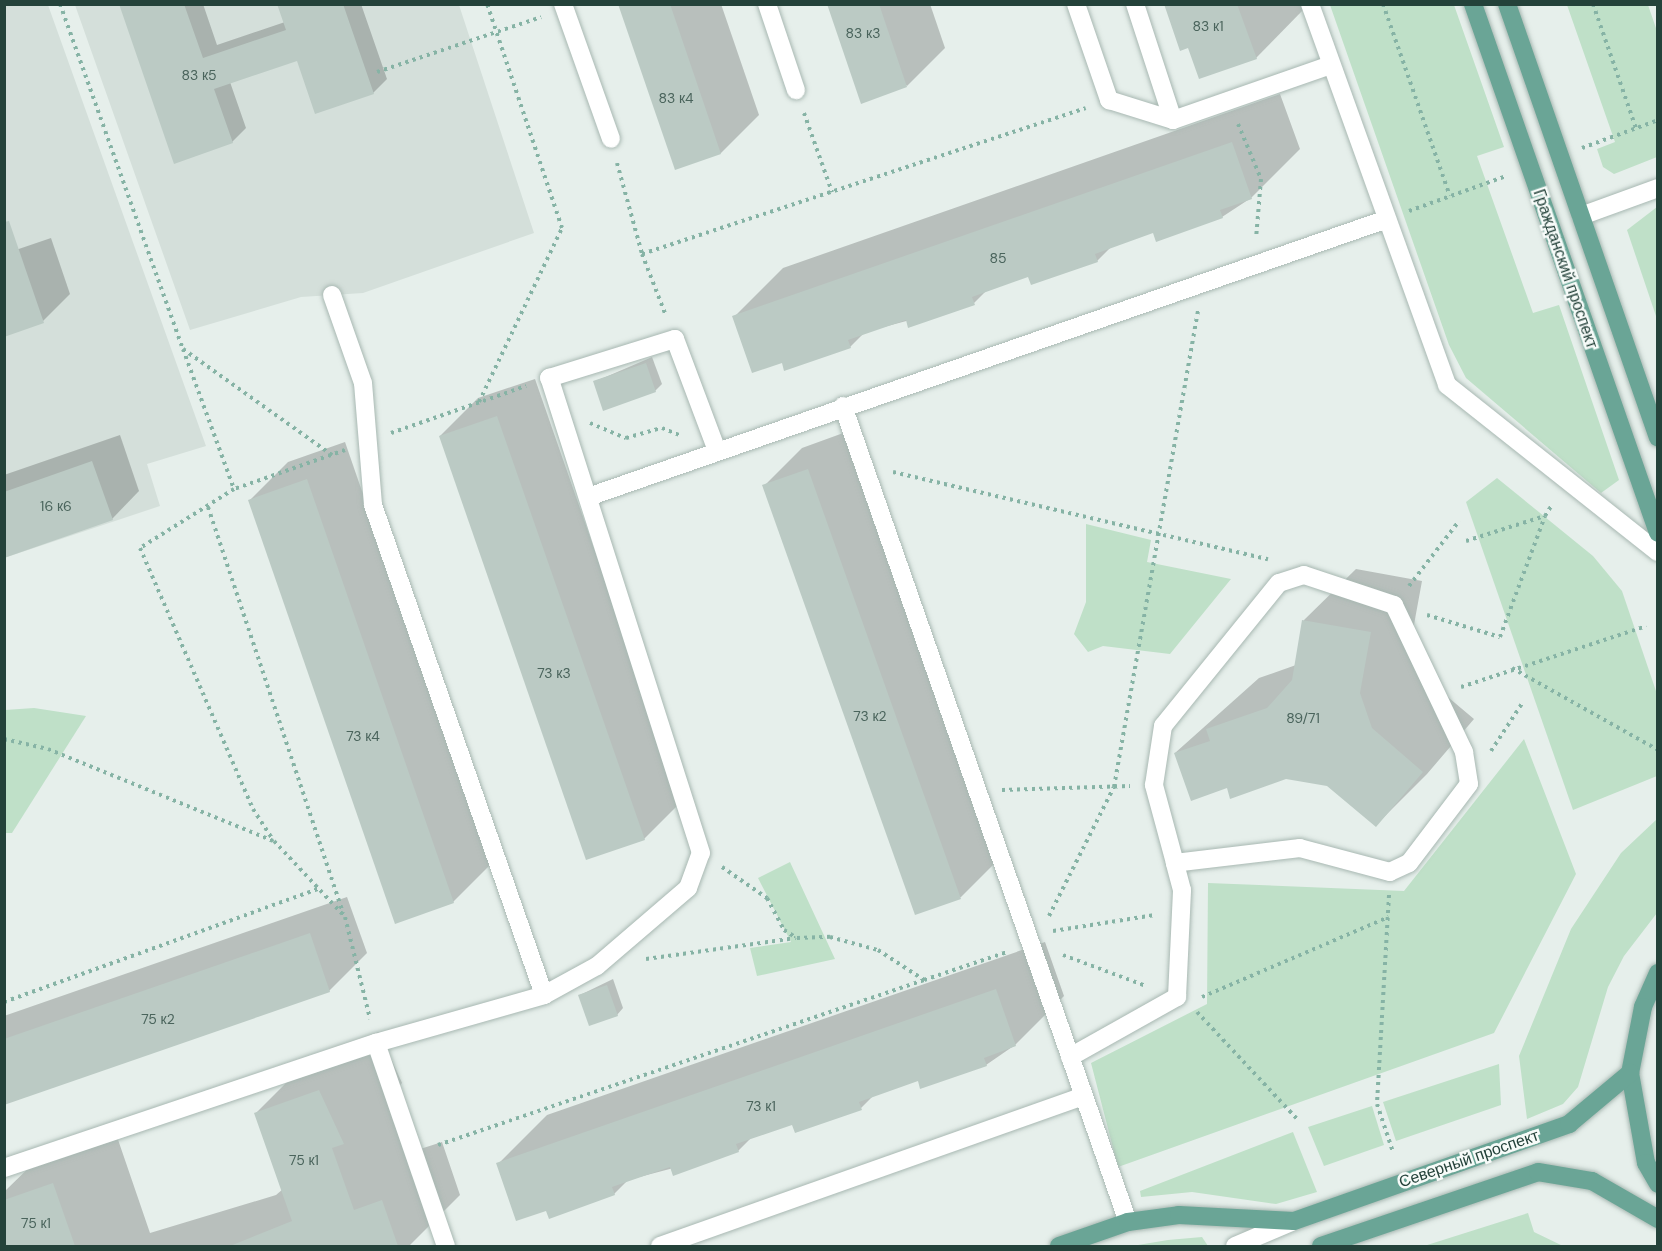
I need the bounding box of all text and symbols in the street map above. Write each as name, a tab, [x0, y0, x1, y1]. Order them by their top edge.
house number: 83 к1	[1192, 18, 1224, 34]
house number: 83 к3	[846, 25, 880, 41]
house number: 83 к5	[181, 67, 217, 83]
house number: 83 к4	[658, 90, 694, 106]
street label: Гражданский проспект	[1529, 187, 1601, 351]
house number: 85	[989, 250, 1007, 266]
house number: 16 к6	[40, 498, 72, 514]
house number: 73 к3	[537, 665, 571, 681]
house number: 73 к2	[853, 708, 887, 724]
house number: 89/71	[1286, 710, 1320, 726]
house number: 73 к4	[346, 728, 380, 744]
house number: 75 к2	[141, 1011, 175, 1027]
house number: 73 к1	[746, 1098, 776, 1114]
street label: Северный проспект	[1397, 1126, 1541, 1192]
house number: 75 к1	[289, 1152, 319, 1168]
house number: 75 к1	[21, 1215, 51, 1231]

